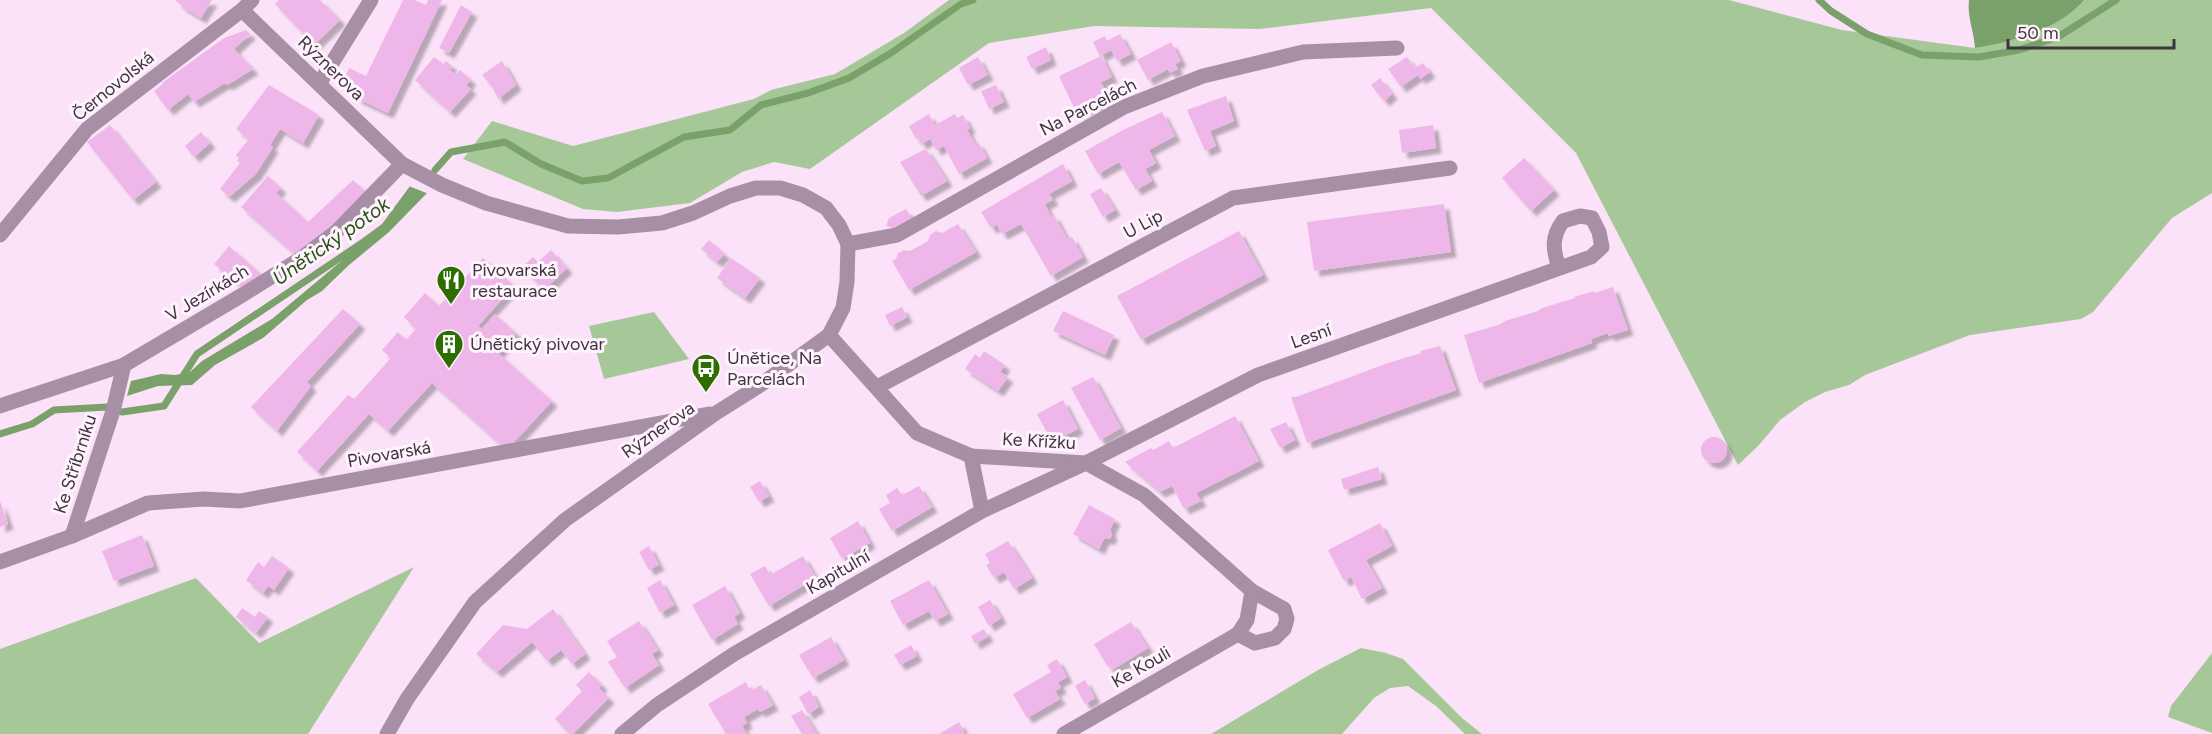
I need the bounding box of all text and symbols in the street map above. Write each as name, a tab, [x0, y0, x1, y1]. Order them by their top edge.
scale bar	[2008, 12, 2174, 50]
text: 50 m	[2017, 22, 2059, 44]
street label: Rýznerova	[293, 31, 369, 105]
street label: Černovolská	[68, 46, 158, 126]
street label: Na Parcelách	[1036, 73, 1140, 141]
water label: Únětický potok	[268, 191, 395, 290]
street label: U Lip	[1120, 205, 1166, 243]
place label: Pivovarská restaurace	[472, 259, 557, 302]
street label: V Jezírkách	[162, 260, 252, 326]
restaurant icon: Pivovarská restaurace	[435, 264, 467, 306]
street label: Lesní	[1288, 318, 1335, 353]
building icon: Únětický pivovar	[433, 328, 465, 370]
place label: Únětický pivovar	[470, 333, 605, 355]
place label: Únětice, Na Parcelách	[727, 347, 822, 390]
bus stop icon: Únětice, Na Parcelách	[690, 352, 722, 394]
street label: Rýznerova	[617, 397, 699, 463]
street label: Ke Stříbrníku	[49, 412, 101, 516]
street label: Ke Křížku	[1002, 428, 1076, 454]
street label: Pivovarská	[346, 436, 432, 472]
street label: Kapitulní	[802, 545, 874, 599]
street label: Ke Kouli	[1108, 641, 1174, 693]

